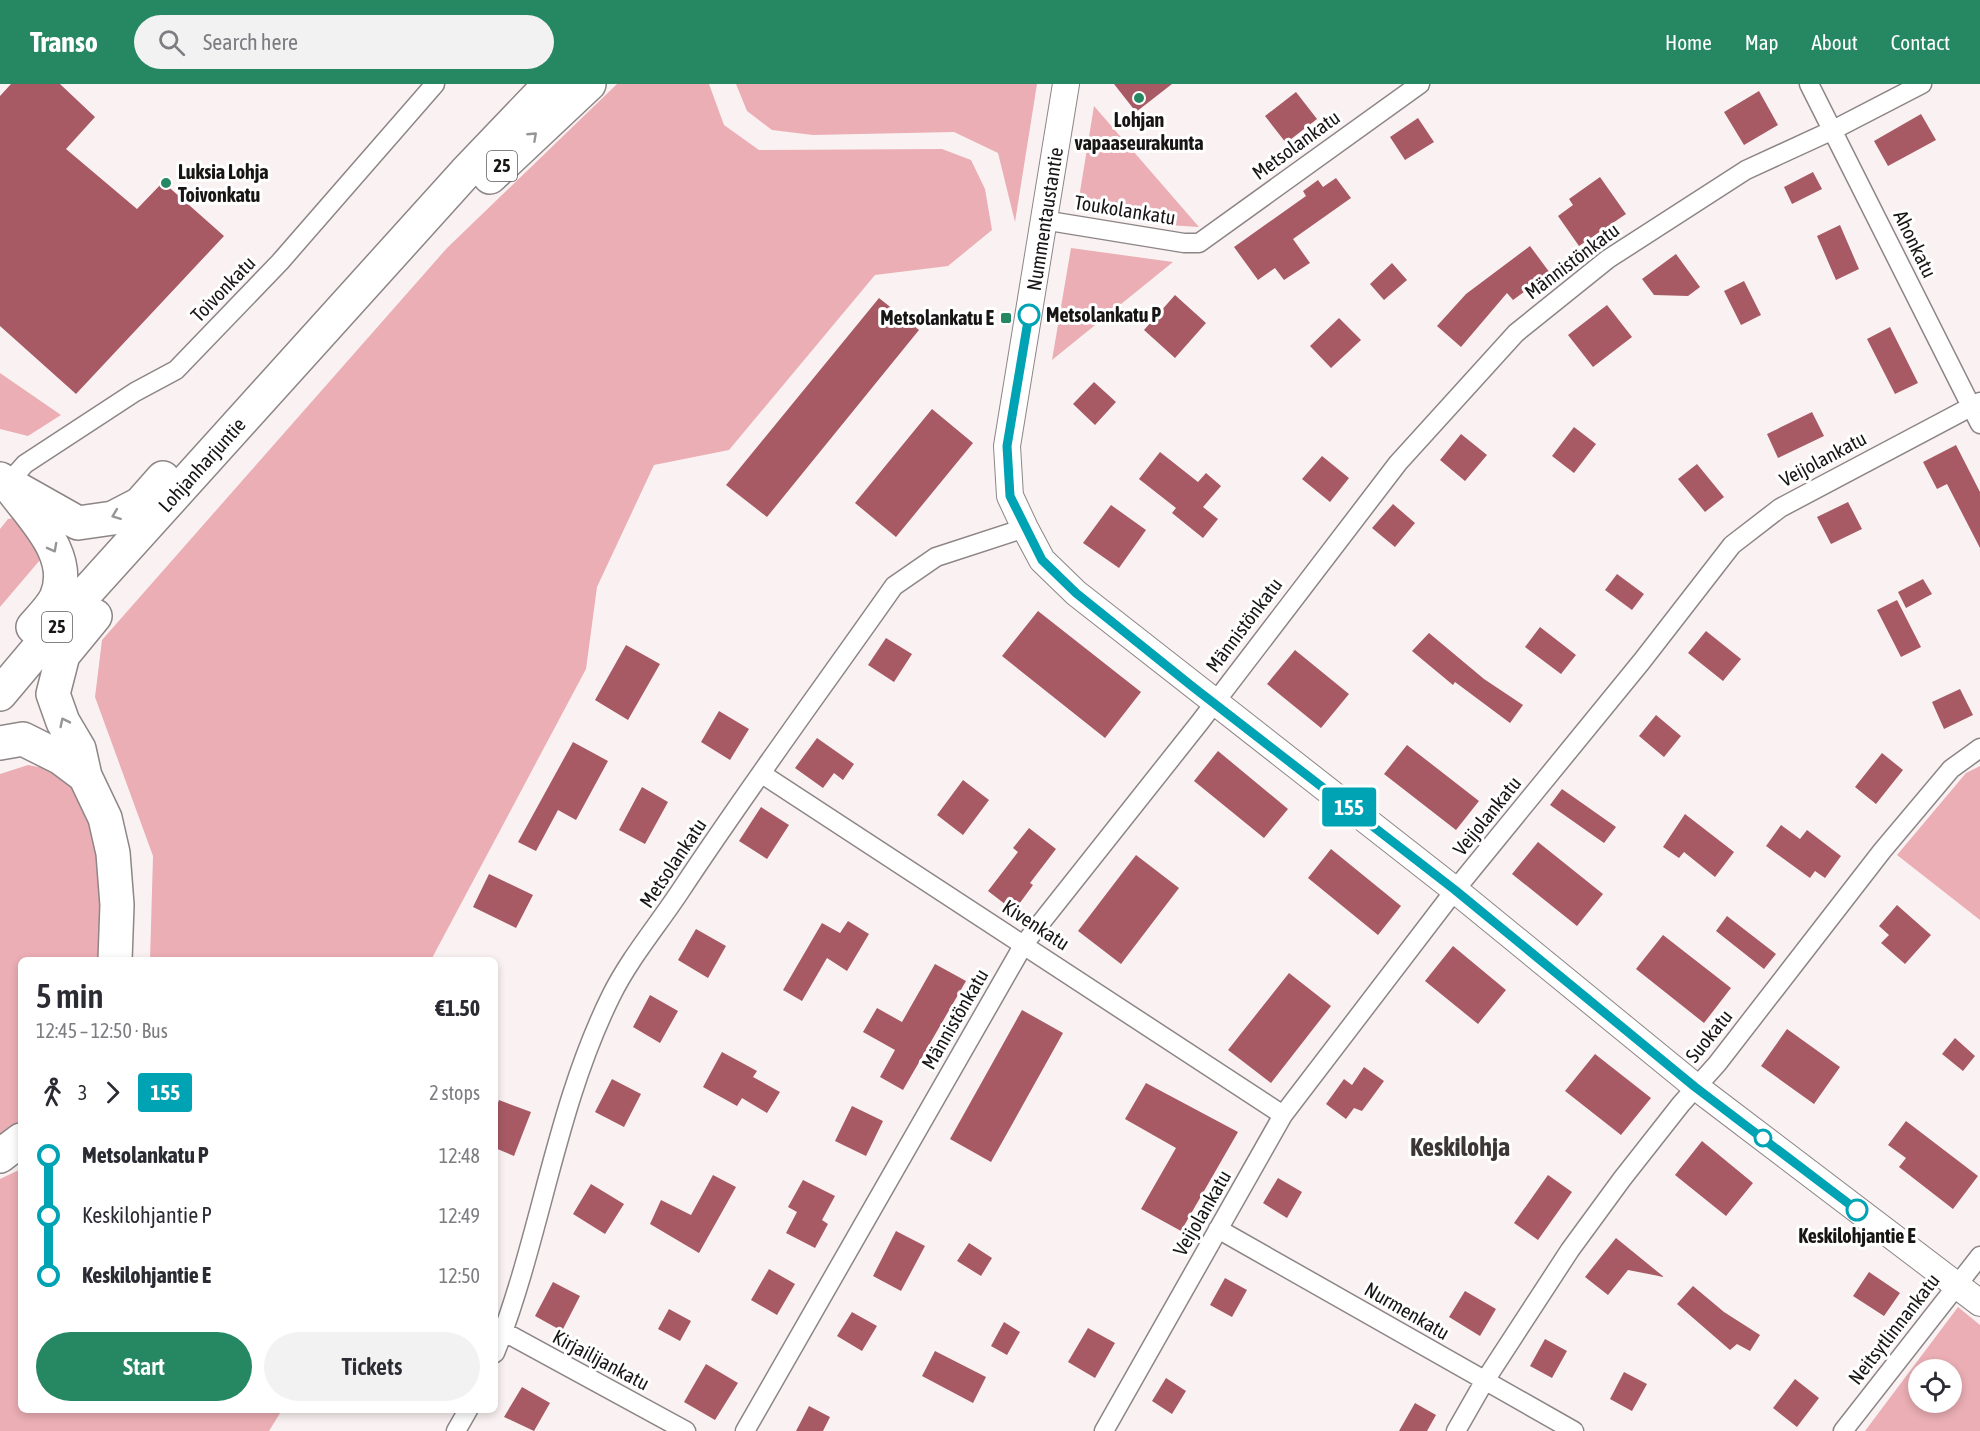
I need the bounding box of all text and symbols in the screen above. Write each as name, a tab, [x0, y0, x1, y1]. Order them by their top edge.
search box	[134, 15, 554, 69]
text: Transo	[30, 26, 98, 58]
icon: search	[155, 26, 188, 59]
text: Search here	[203, 29, 298, 55]
text: Home	[1665, 30, 1712, 54]
text: Map	[1745, 30, 1779, 54]
text: About	[1812, 30, 1858, 54]
text: Contact	[1891, 30, 1950, 54]
marker: Lohjan vapaaseurakunta	[1132, 91, 1146, 105]
street label: Metsolankatu	[1247, 105, 1344, 184]
place label: Lohjan vapaaseurakunta	[1074, 108, 1204, 154]
one-way arrow	[527, 132, 537, 143]
street label: Nummentaustantie	[1022, 145, 1067, 292]
road number: 25	[487, 151, 517, 181]
place label: Luksia Lohja Toivonkatu	[178, 160, 269, 206]
marker: Luksia Lohja Toivonkatu	[159, 176, 173, 190]
street label: Toukolankatu	[1073, 190, 1177, 229]
street label: Ahonkatu	[1889, 206, 1942, 281]
street label: Männistönkatu	[1520, 218, 1623, 303]
street label: Toivonkatu	[186, 251, 259, 326]
place label: Metsolankatu P	[1046, 303, 1161, 326]
marker: Metsolankatu P	[1018, 304, 1040, 326]
place label: Metsolankatu E	[880, 306, 994, 329]
marker: Metsolankatu E	[999, 311, 1013, 325]
street label: Lohjanharjuntie	[153, 413, 250, 516]
street label: Veijolankatu	[1776, 426, 1870, 491]
one-way arrow	[111, 508, 121, 521]
one-way arrow	[46, 542, 57, 552]
street label: Männistönkatu	[1201, 573, 1286, 676]
road number: 25	[42, 612, 72, 642]
one-way arrow	[59, 717, 71, 728]
street label: Veijolankatu	[1448, 772, 1525, 860]
line badge: 155	[1314, 788, 1384, 826]
text: 155	[1334, 795, 1364, 819]
street label: Metsolankatu	[634, 814, 711, 912]
street label: Kivenkatu	[999, 895, 1074, 955]
street label: Männistönkatu	[917, 965, 993, 1073]
text: 5 min	[36, 977, 103, 1015]
text: €1.50	[435, 995, 480, 1021]
street label: Suokatu	[1680, 1005, 1737, 1067]
text: 12:45 – 12:50 · Bus	[36, 1019, 168, 1042]
icon: walk	[36, 1076, 69, 1109]
icon: forward	[96, 1076, 129, 1109]
text: 155	[150, 1080, 180, 1104]
text: 3	[78, 1081, 87, 1104]
text: 2 stops	[429, 1081, 480, 1104]
unlabelled marker	[1754, 1129, 1772, 1147]
district label: Keskilohja	[1410, 1132, 1510, 1162]
text: Metsolankatu P	[82, 1142, 209, 1168]
text: 12:48	[439, 1144, 480, 1167]
street label: Veijolankatu	[1168, 1166, 1235, 1260]
marker: Keskilohjantie E	[1846, 1199, 1868, 1221]
text: Keskilohjantie P	[82, 1202, 212, 1228]
text: 12:49	[439, 1204, 480, 1227]
place label: Keskilohjantie E	[1798, 1224, 1916, 1247]
text: Keskilohjantie E	[82, 1262, 211, 1288]
text: 12:50	[439, 1264, 480, 1287]
street label: Neitsytlinnankatu	[1843, 1269, 1944, 1389]
street label: Nurmenkatu	[1361, 1277, 1454, 1344]
street label: Kirjailijankatu	[549, 1325, 653, 1395]
button: Start	[36, 1332, 252, 1401]
button: Tickets	[264, 1332, 480, 1401]
map controls	[1908, 1359, 1962, 1413]
button: locate	[1908, 1359, 1962, 1413]

